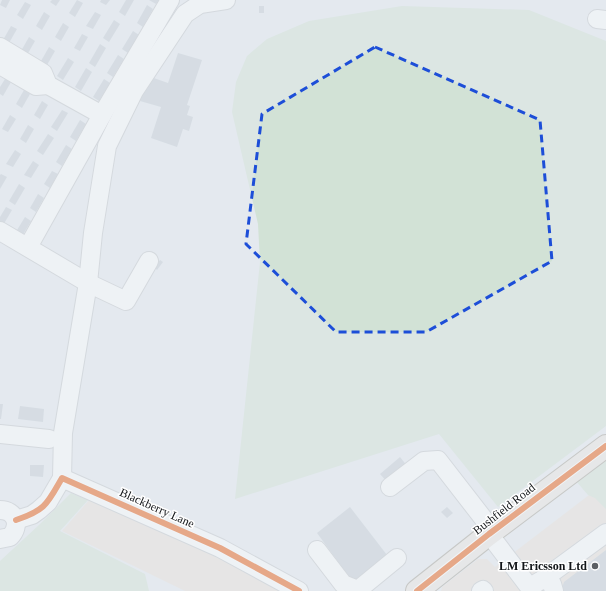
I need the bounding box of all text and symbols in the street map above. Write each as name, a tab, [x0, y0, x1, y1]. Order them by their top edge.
street label: Bushfield Road	[470, 480, 538, 538]
street label: Blackberry Lane	[117, 485, 197, 531]
place label: LM Ericsson Ltd	[499, 559, 587, 573]
marker: LM Ericsson Ltd	[590, 561, 600, 571]

